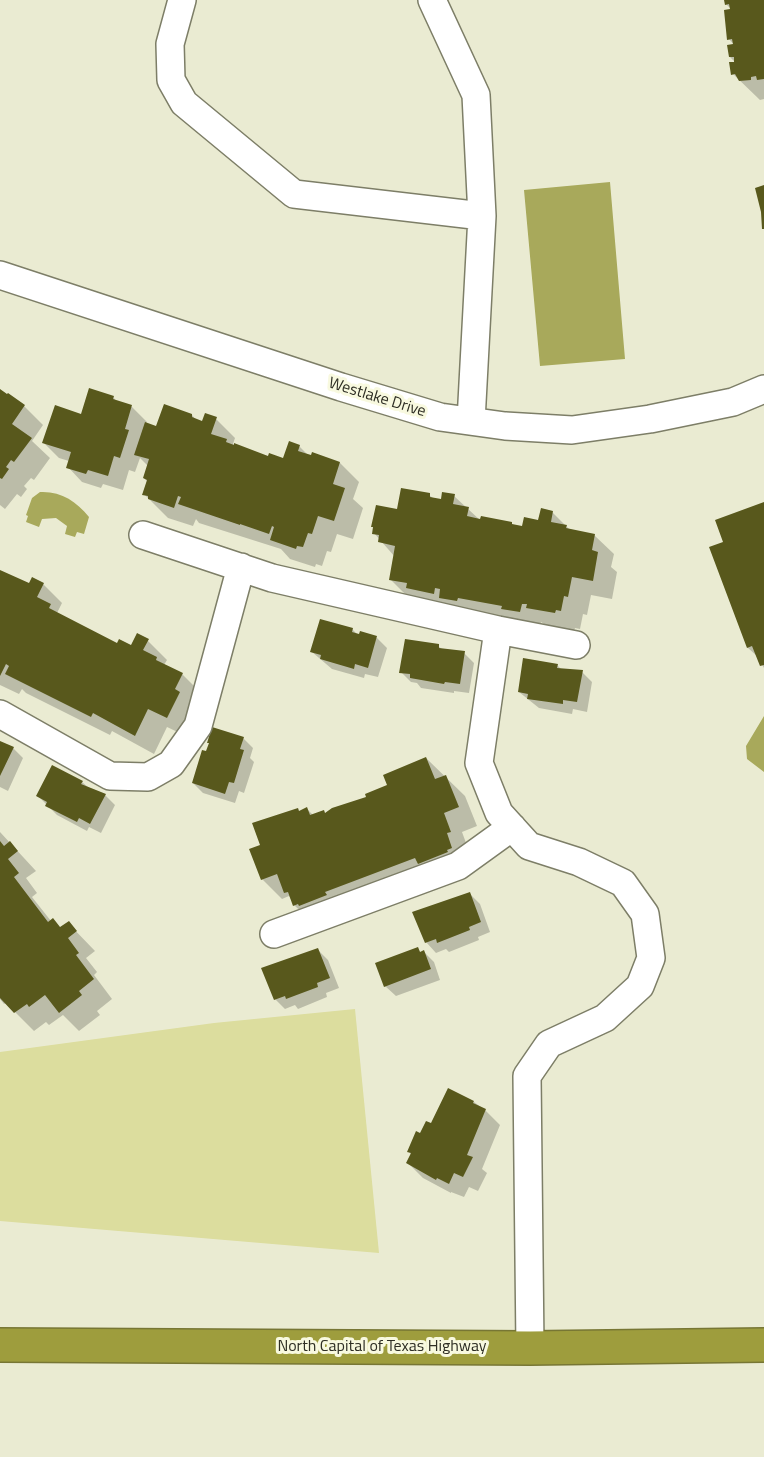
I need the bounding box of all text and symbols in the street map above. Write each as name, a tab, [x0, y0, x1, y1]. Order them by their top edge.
street label: Westlake Drive	[326, 374, 428, 422]
street label: North Capital of Texas Highway	[277, 1337, 487, 1357]

